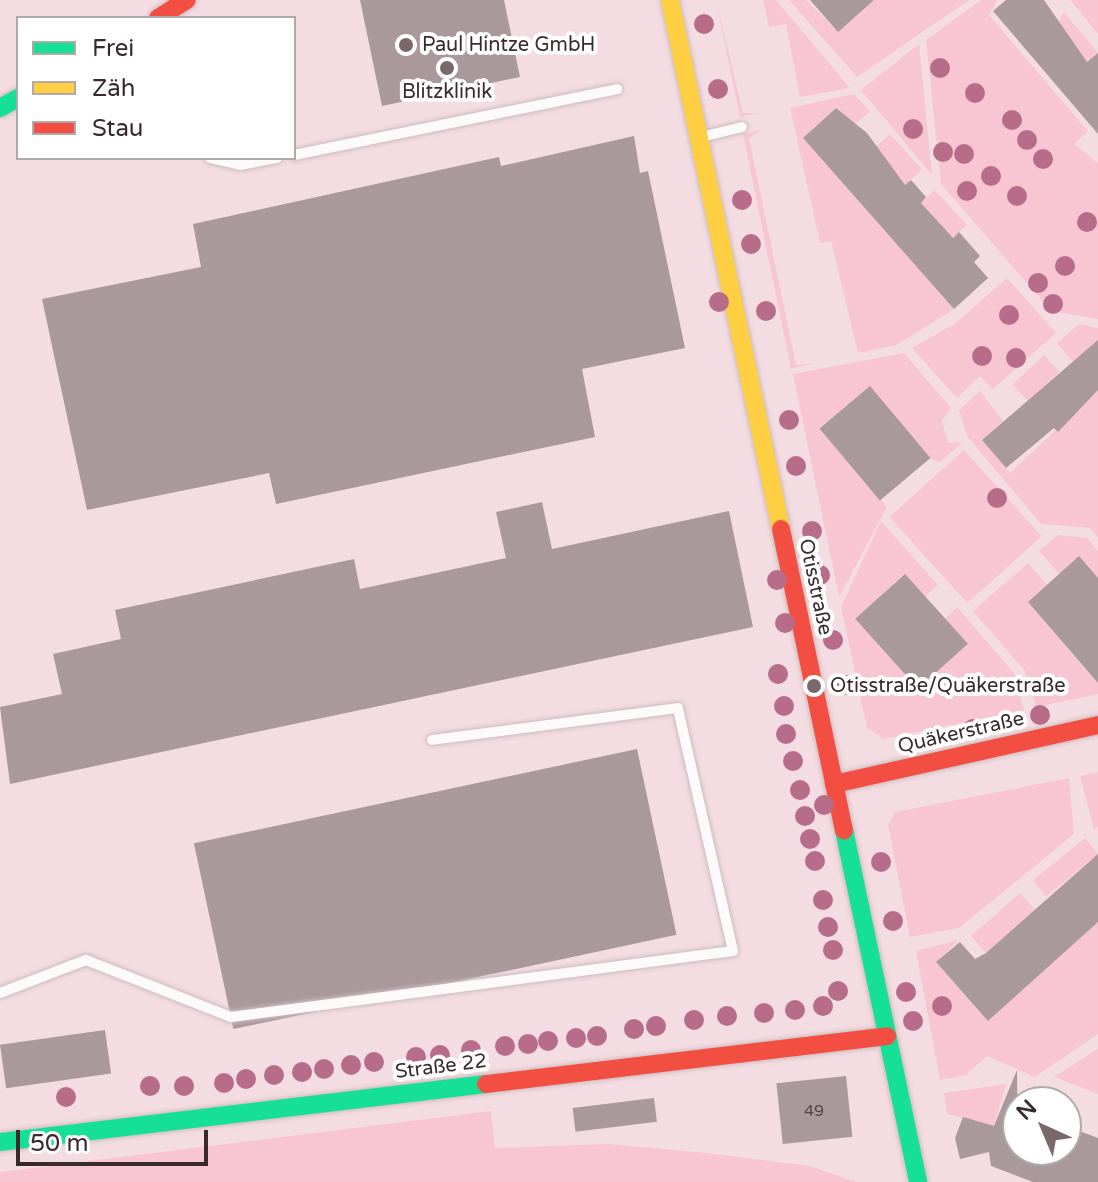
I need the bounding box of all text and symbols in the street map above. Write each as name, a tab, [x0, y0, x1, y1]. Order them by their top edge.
legend	[16, 16, 296, 160]
place label: Paul Hintze GmbH	[422, 33, 595, 57]
text: Frei	[92, 34, 134, 63]
marker: Paul Hintze GmbH	[397, 36, 415, 54]
marker: Blitzklinik	[438, 59, 456, 77]
text: Zäh	[92, 74, 135, 103]
place label: Blitzklinik	[402, 80, 492, 104]
text: Stau	[92, 114, 143, 143]
street label: Otisstraße	[793, 537, 837, 637]
place label: Otisstraße/Quäkerstraße	[830, 674, 1066, 698]
marker: Otisstraße/Quäkerstraße	[805, 677, 823, 695]
street label: Quäkerstraße	[896, 707, 1026, 759]
street label: Straße 22	[394, 1049, 488, 1085]
north arrow	[1002, 1086, 1082, 1166]
text: N	[1011, 1095, 1042, 1126]
house number: 49	[804, 1101, 824, 1121]
scale bar	[20, 1114, 212, 1164]
text: 50 m	[30, 1129, 88, 1158]

